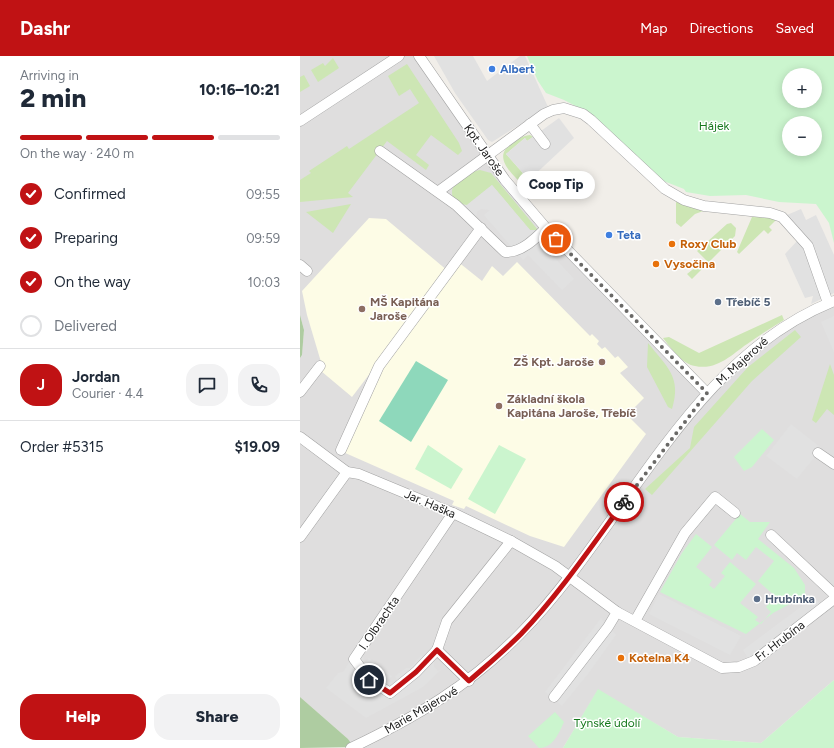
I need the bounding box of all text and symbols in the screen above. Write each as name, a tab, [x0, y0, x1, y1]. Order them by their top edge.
text: Dashr	[20, 17, 70, 40]
text: Map	[640, 20, 668, 37]
text: Directions	[690, 20, 753, 37]
text: Saved	[775, 20, 814, 37]
place label: Albert	[500, 62, 535, 76]
marker: Albert	[487, 64, 497, 74]
text: Arriving in	[20, 68, 79, 83]
map controls	[782, 68, 822, 156]
button: +	[782, 68, 822, 108]
text: 10:16–10:21	[199, 81, 280, 99]
text: 2 min	[20, 82, 86, 114]
button: −	[782, 116, 822, 156]
park label: Hájek	[699, 119, 730, 133]
street label: Kpt. Jaroše	[461, 121, 507, 179]
text: On the way · 240 m	[20, 146, 134, 161]
callout: Coop Tip	[517, 171, 595, 199]
text: Coop Tip	[529, 177, 583, 192]
icon: check	[20, 183, 42, 205]
text: Confirmed	[54, 185, 126, 203]
text: 09:55	[246, 187, 280, 202]
pin	[539, 222, 573, 256]
icon: check	[20, 227, 42, 249]
icon: bag	[545, 228, 567, 250]
place label: Teta	[617, 228, 641, 242]
text: Preparing	[54, 229, 118, 247]
marker: Teta	[604, 230, 614, 240]
text: 09:59	[246, 231, 280, 246]
place label: Roxy Club	[680, 237, 736, 251]
marker: Roxy Club	[667, 239, 677, 249]
place label: Vysočina	[664, 257, 715, 271]
marker: Vysočina	[651, 259, 661, 269]
icon: check	[20, 271, 42, 293]
text: On the way	[54, 273, 131, 291]
text: 10:03	[248, 275, 280, 290]
place label: MŠ Kapitána Jaroše	[370, 295, 439, 323]
place label: Třebíč 5	[726, 295, 770, 309]
marker: Třebíč 5	[713, 297, 723, 307]
marker: MŠ Kapitána Jaroše	[357, 304, 367, 314]
text: Delivered	[54, 317, 117, 335]
street label: M. Majerové	[713, 334, 771, 388]
place label: ZŠ Kpt. Jaroše	[514, 355, 594, 369]
marker: ZŠ Kpt. Jaroše	[597, 357, 607, 367]
button: chat	[186, 364, 228, 406]
button: phone	[238, 364, 280, 406]
text: Jordan	[72, 368, 120, 386]
text: J	[37, 376, 45, 394]
text: Courier · 4.4	[72, 386, 144, 401]
place label: Základní škola Kapitána Jaroše, Třebíč	[507, 392, 636, 420]
marker: Základní škola Kapitána Jaroše, Třebíč	[494, 401, 504, 411]
text: Order #5315	[20, 438, 104, 456]
text: $19.09	[235, 438, 280, 456]
courier	[604, 482, 644, 522]
street label: Jar. Haška	[402, 487, 458, 521]
icon: bike	[613, 491, 635, 513]
place label: Hrubínka	[765, 592, 815, 606]
street label: I. Olbrachta	[356, 594, 402, 652]
marker: Hrubínka	[752, 594, 762, 604]
street label: Fr. Hrubína	[753, 618, 807, 664]
place label: Kotelna K4	[629, 651, 690, 665]
marker: Kotelna K4	[616, 653, 626, 663]
pin	[352, 663, 386, 697]
icon: home	[358, 669, 380, 691]
street label: Marie Majerové	[382, 683, 460, 737]
button: Help	[20, 694, 146, 740]
button: Share	[154, 694, 280, 740]
park label: Týnské údolí	[574, 716, 641, 730]

